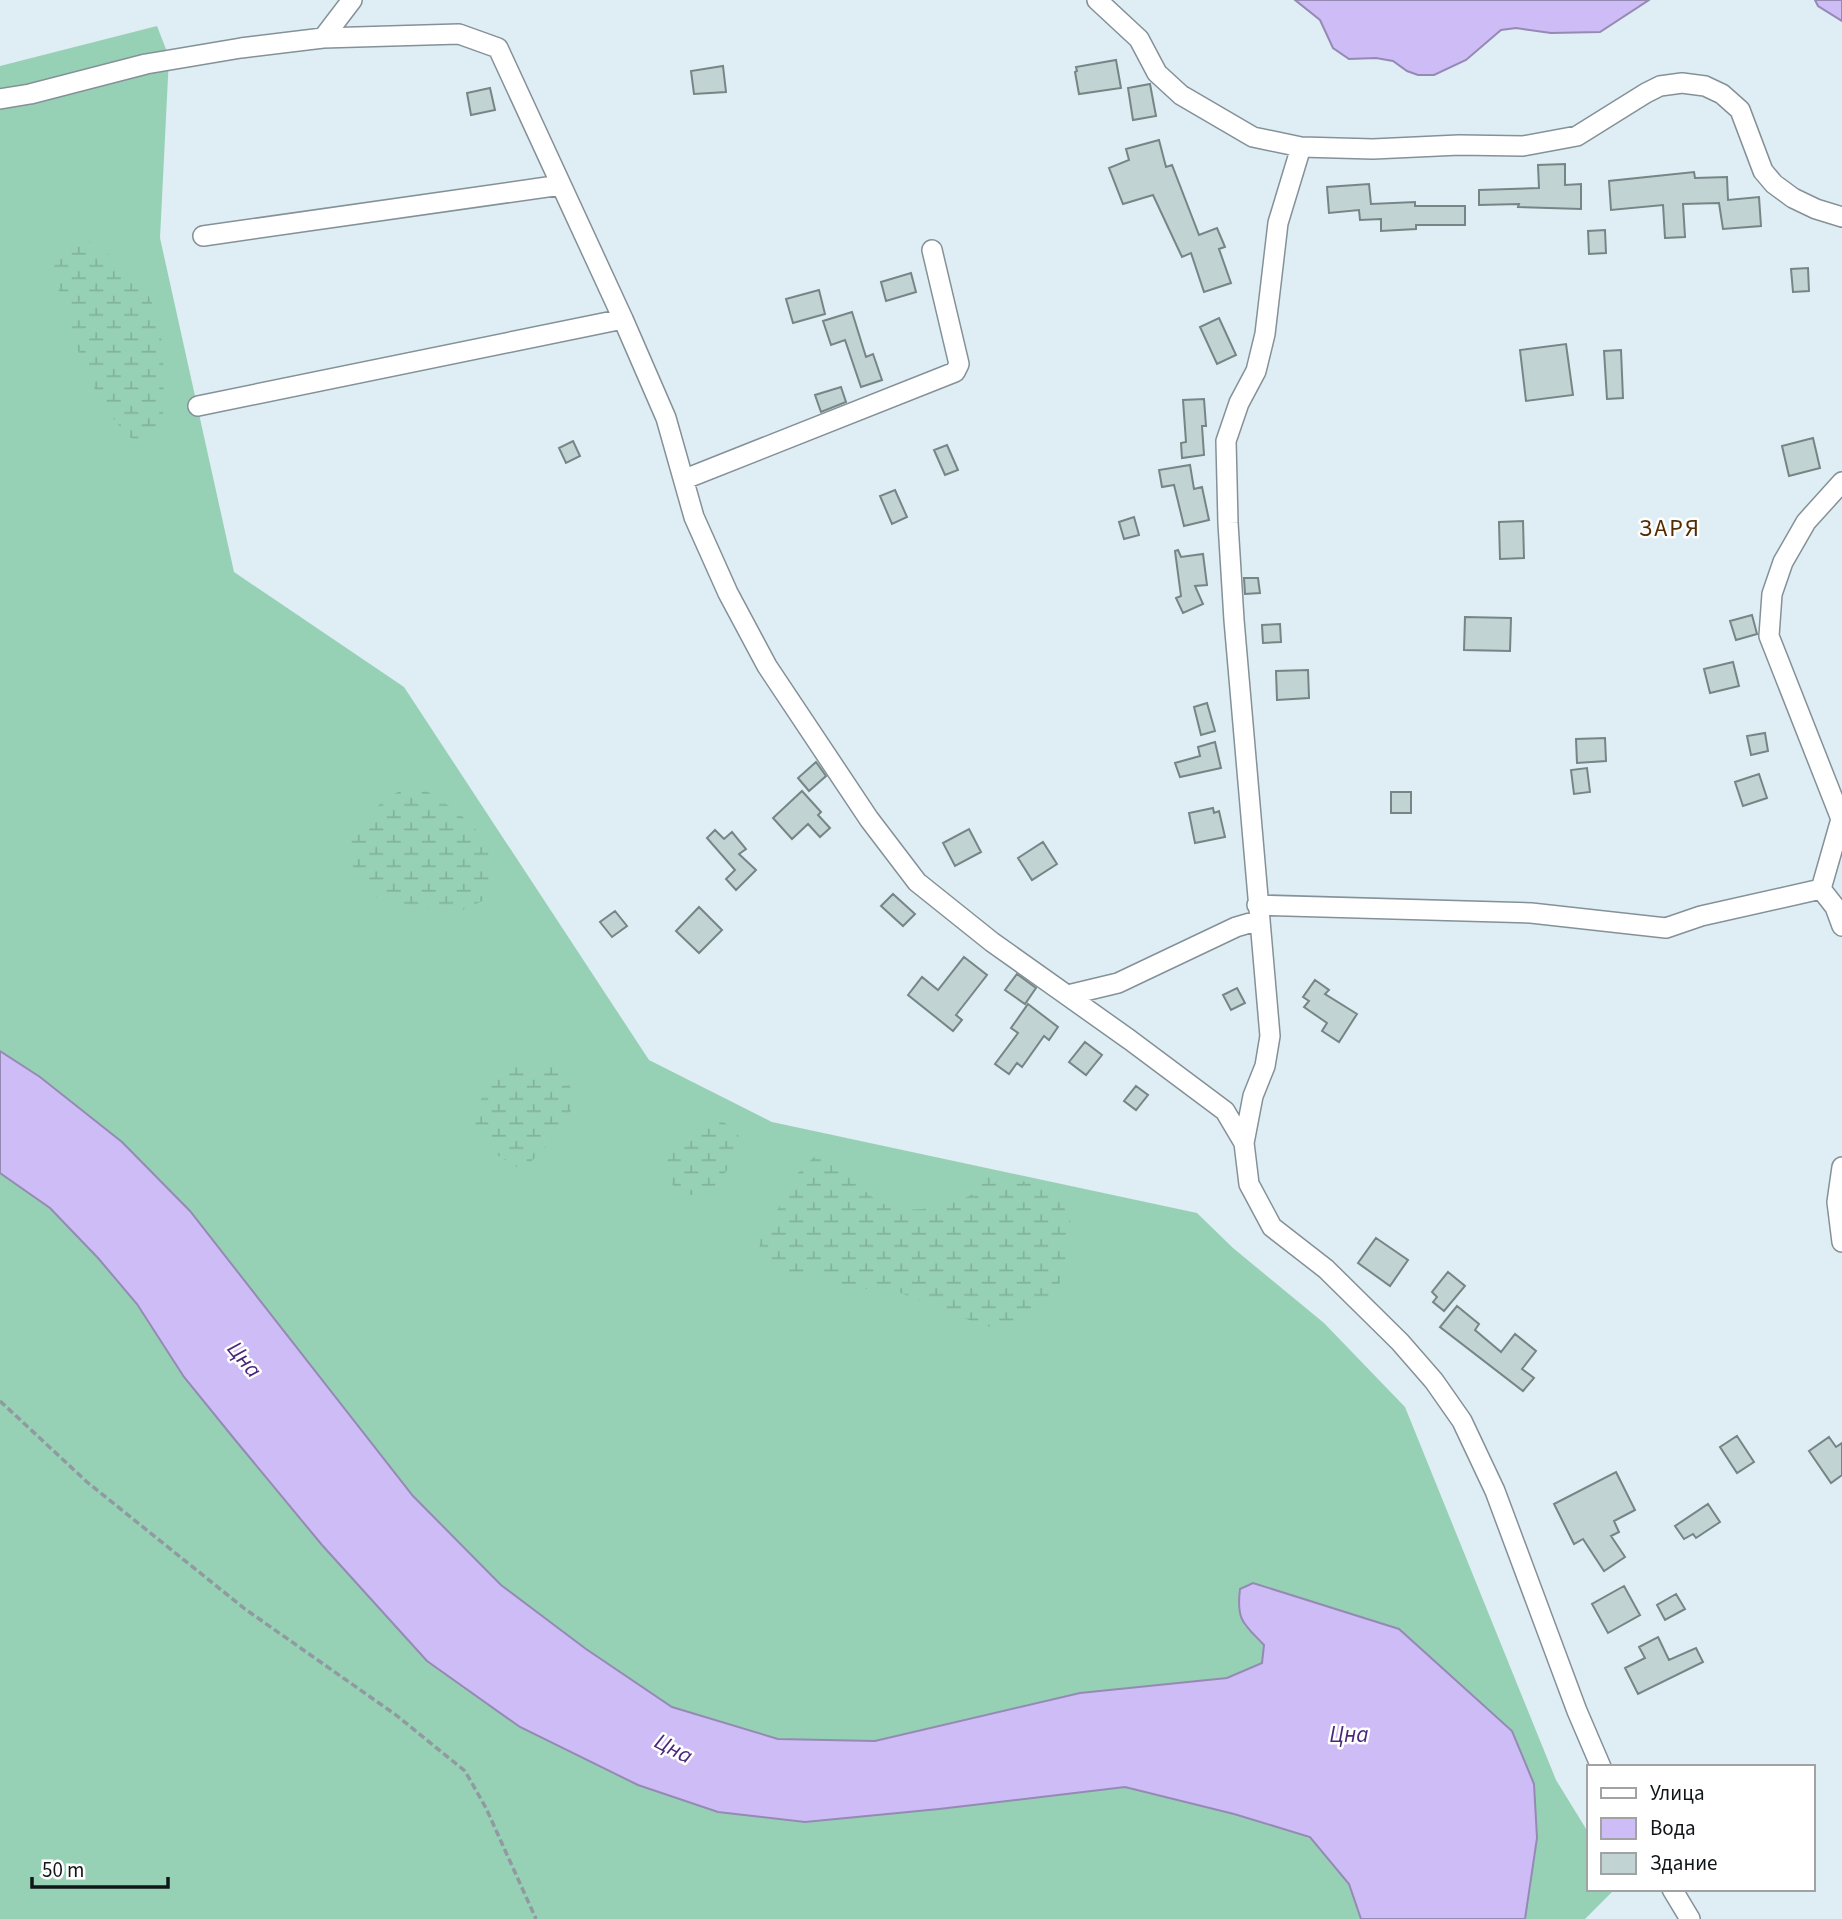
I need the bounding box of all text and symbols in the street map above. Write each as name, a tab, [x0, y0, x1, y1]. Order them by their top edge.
district label: ЗАРЯ	[1639, 511, 1701, 546]
water label: Цна	[219, 1334, 270, 1385]
water label: Цна	[1329, 1718, 1369, 1751]
water label: Цна	[649, 1725, 699, 1772]
legend	[1587, 1765, 1814, 1891]
text: Улица	[1650, 1778, 1705, 1808]
text: Вода	[1650, 1813, 1696, 1843]
scale bar	[32, 1846, 168, 1890]
text: Здание	[1650, 1848, 1718, 1878]
text: 50 m	[42, 1855, 84, 1885]

